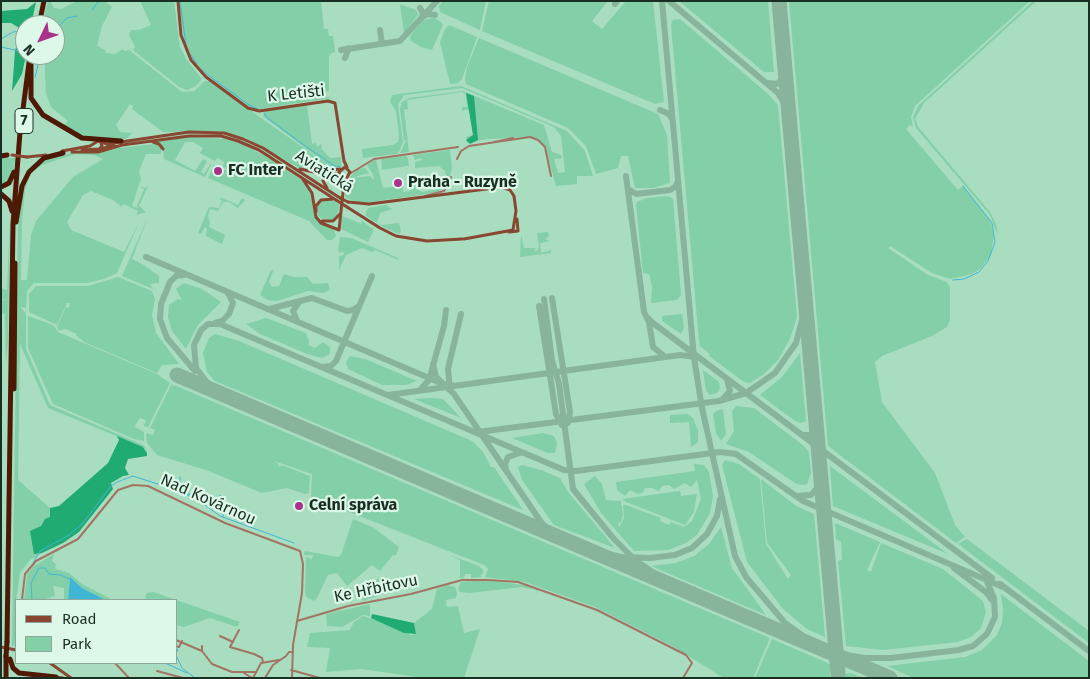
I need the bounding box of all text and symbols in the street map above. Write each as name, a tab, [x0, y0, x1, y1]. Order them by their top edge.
north arrow	[15, 15, 65, 65]
text: N	[20, 41, 39, 59]
street label: K Letišti	[266, 81, 326, 107]
road number: 7	[15, 108, 33, 134]
street label: Aviatická	[291, 147, 357, 197]
place label: FC Inter	[228, 161, 284, 181]
marker: FC Inter	[212, 165, 224, 177]
place label: Praha - Ruzyně	[408, 173, 517, 193]
marker: Praha - Ruzyně	[392, 177, 404, 189]
street label: Nad Kovárnou	[157, 470, 259, 530]
place label: Celní správa	[309, 496, 397, 516]
marker: Celní správa	[293, 500, 305, 512]
street label: Ke Hřbitovu	[332, 571, 420, 607]
legend	[15, 599, 178, 664]
text: Road	[62, 610, 97, 628]
text: Park	[62, 635, 92, 653]

